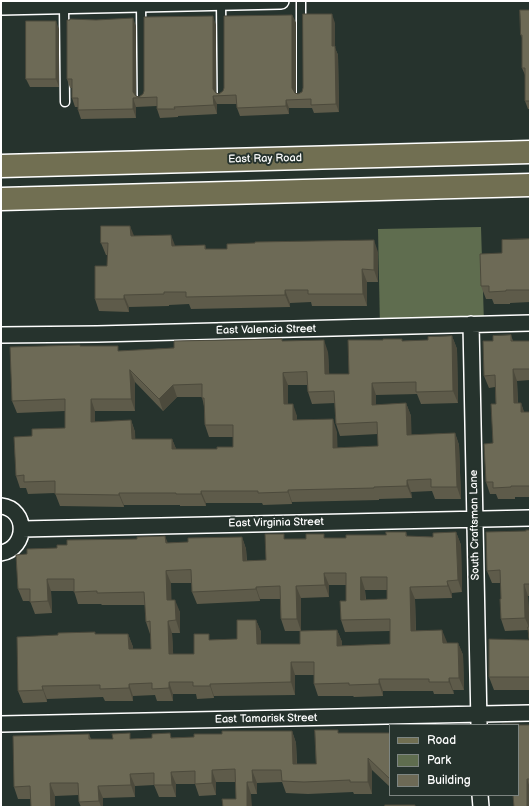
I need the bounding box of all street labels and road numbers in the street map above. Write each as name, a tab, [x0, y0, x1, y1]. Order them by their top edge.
street label: East Ray Road	[228, 152, 302, 166]
street label: East Valencia Street	[216, 323, 316, 337]
street label: South Craftsman Lane	[467, 470, 483, 580]
street label: East Virginia Street	[228, 516, 324, 530]
street label: East Tamarisk Street	[214, 712, 318, 726]

